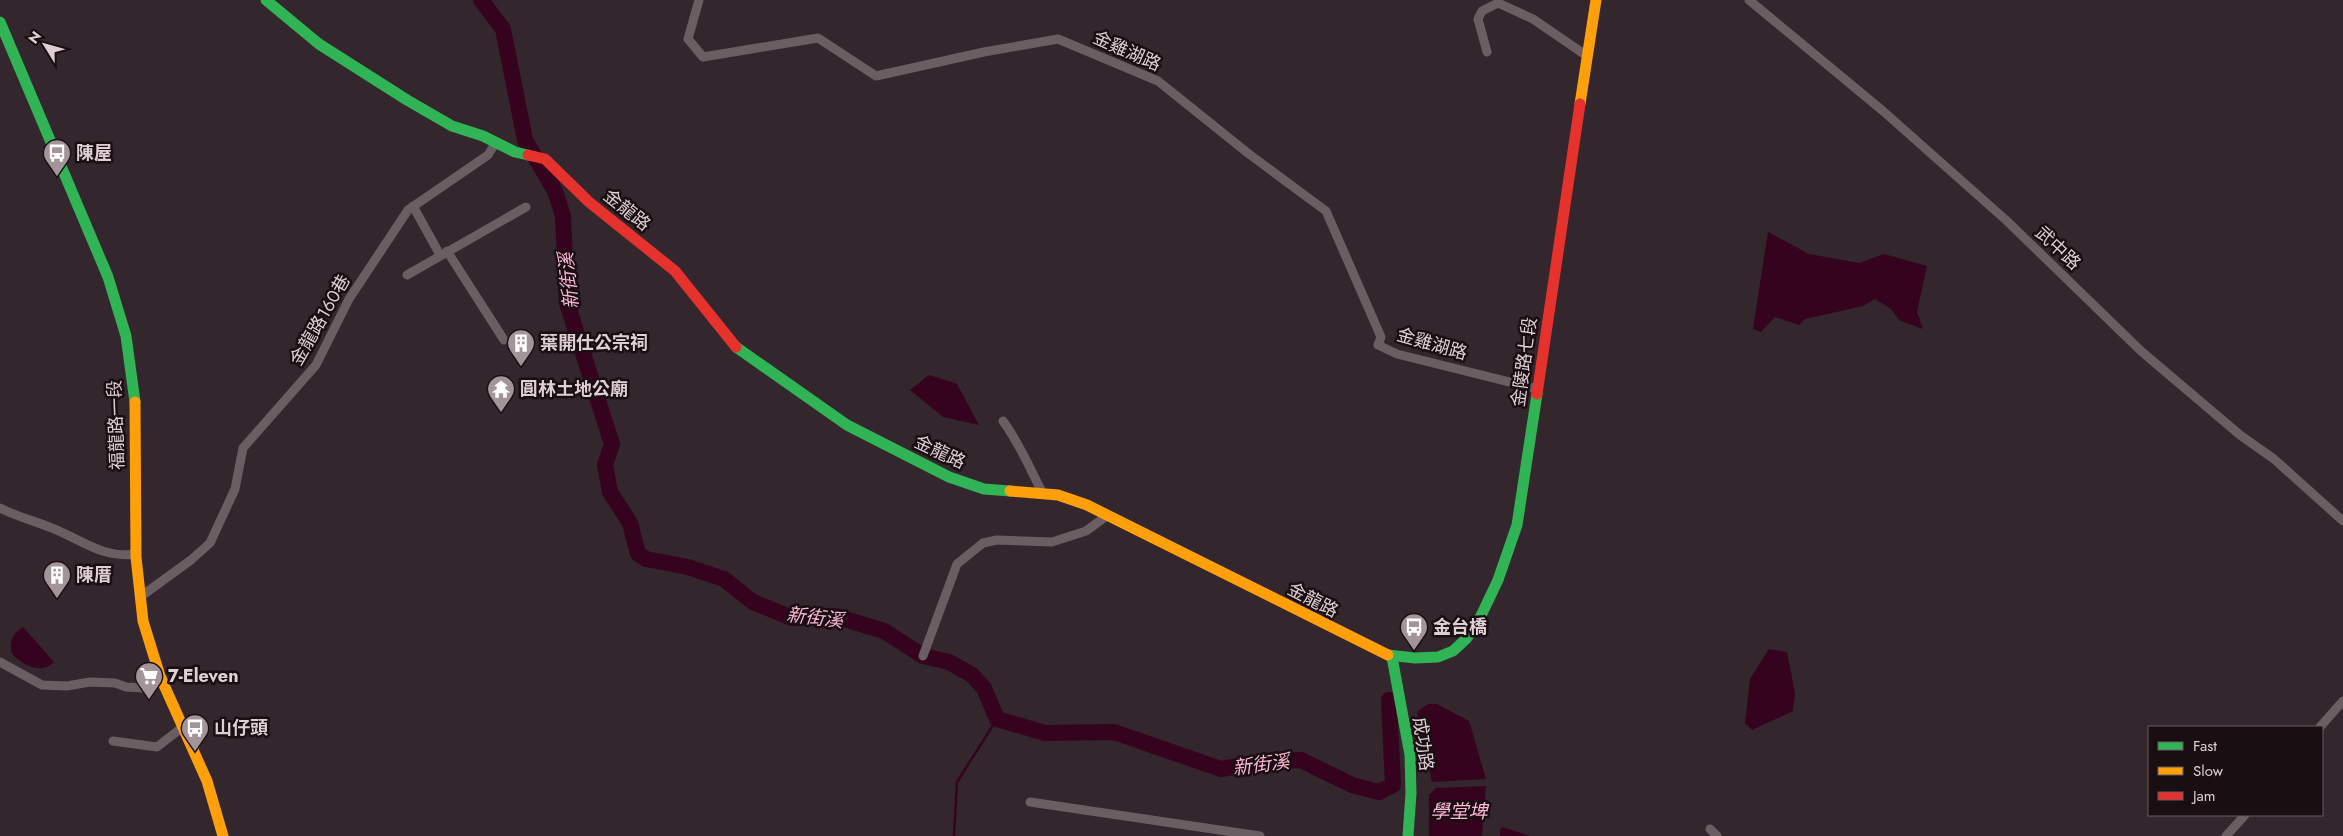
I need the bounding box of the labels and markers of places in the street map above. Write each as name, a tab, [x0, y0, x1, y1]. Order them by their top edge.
bus stop icon: 陳屋	[42, 138, 72, 177]
place label: 陳屋	[76, 140, 112, 166]
building icon: 葉開仕公宗祠	[506, 328, 536, 367]
place label: 葉開仕公宗祠	[540, 330, 648, 356]
temple icon: 圓林土地公廟	[486, 374, 516, 413]
place label: 圓林土地公廟	[520, 376, 628, 402]
building icon: 陳厝	[42, 560, 72, 599]
place label: 陳厝	[76, 562, 112, 588]
bus stop icon: 金台橋	[1399, 612, 1429, 651]
place label: 金台橋	[1433, 614, 1487, 640]
supermarket icon: 7-Eleven	[134, 661, 164, 700]
place label: 7-Eleven	[168, 663, 239, 689]
bus stop icon: 山仔頭	[180, 713, 210, 752]
place label: 山仔頭	[214, 715, 268, 741]

